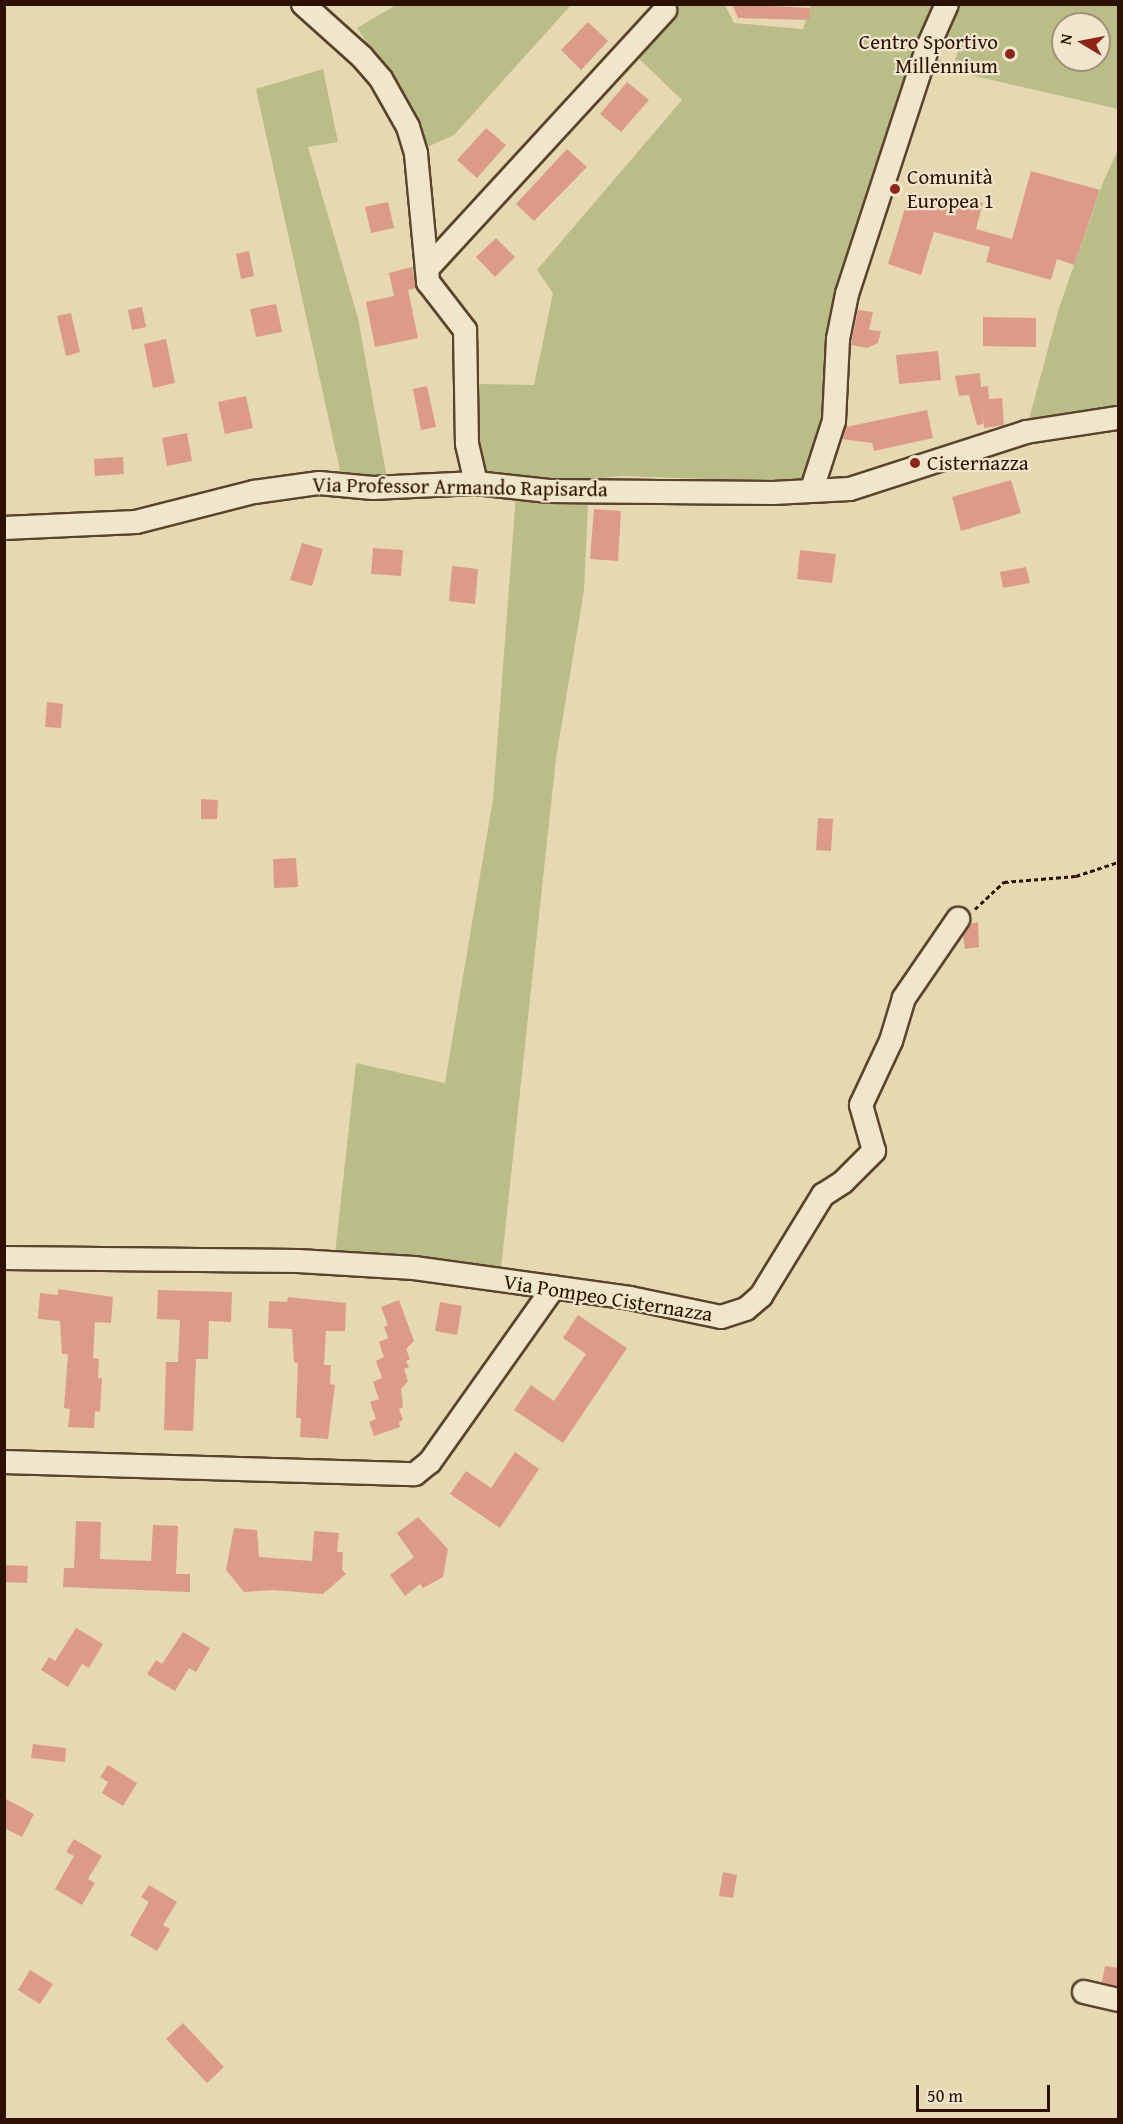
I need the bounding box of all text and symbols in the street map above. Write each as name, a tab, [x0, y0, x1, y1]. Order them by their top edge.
north arrow	[1051, 12, 1111, 72]
place label: Centro Sportivo Millennium	[859, 29, 998, 79]
text: N	[1052, 32, 1078, 47]
marker: Centro Sportivo Millennium	[1003, 47, 1017, 61]
place label: Comunità Europea 1	[907, 164, 994, 214]
marker: Comunità Europea 1	[888, 182, 902, 196]
place label: Cisternazza	[927, 450, 1029, 476]
marker: Cisternazza	[908, 456, 922, 470]
street label: Via Professor Armando Rapisarda	[312, 472, 608, 502]
street label: Via Pompeo Cisternazza	[502, 1269, 714, 1327]
scale bar	[919, 2073, 1052, 2111]
text: 50 m	[927, 2082, 963, 2109]

